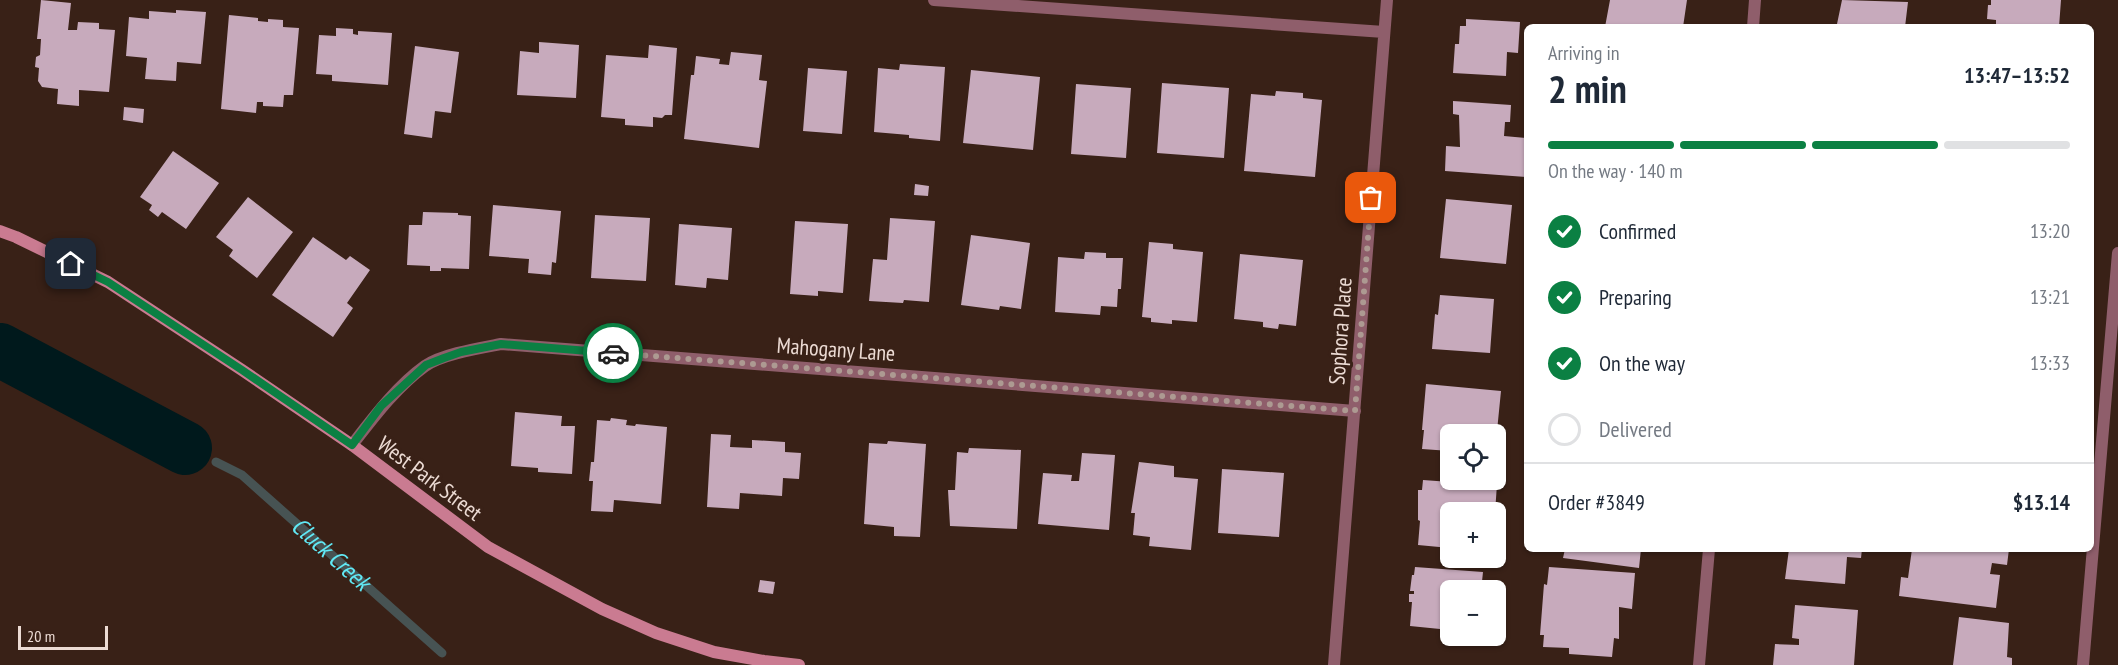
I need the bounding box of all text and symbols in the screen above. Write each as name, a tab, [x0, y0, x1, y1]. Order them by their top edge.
text: Arriving in	[1548, 40, 1620, 66]
text: 13:47–13:52	[1964, 61, 2070, 89]
text: 2 min	[1548, 63, 1627, 114]
text: On the way · 140 m	[1548, 158, 1683, 184]
pin	[1345, 172, 1396, 223]
icon: bag	[1354, 181, 1387, 214]
icon: check	[1548, 215, 1581, 248]
text: Confirmed	[1599, 217, 1676, 245]
text: 13:20	[2030, 218, 2070, 244]
pin	[45, 238, 96, 289]
icon: home	[54, 247, 87, 280]
street label: Sophora Place	[1322, 276, 1358, 386]
icon: check	[1548, 281, 1581, 314]
text: Preparing	[1599, 283, 1672, 311]
text: 13:21	[2030, 284, 2070, 310]
courier	[583, 323, 643, 383]
street label: Mahogany Lane	[776, 331, 896, 367]
icon: car	[597, 337, 630, 370]
icon: check	[1548, 347, 1581, 380]
text: On the way	[1599, 349, 1685, 377]
text: 13:33	[2030, 350, 2070, 376]
text: Delivered	[1599, 415, 1672, 443]
map controls	[1440, 424, 1506, 646]
button: locate	[1440, 424, 1506, 490]
street label: West Park Street	[372, 430, 488, 526]
text: Order #3849	[1548, 488, 1645, 516]
text: $13.14	[2013, 488, 2070, 516]
button: +	[1440, 502, 1506, 568]
water label: Cluck Creek	[285, 510, 379, 599]
button: −	[1440, 580, 1506, 646]
scale bar	[18, 623, 108, 650]
text: 20 m	[27, 626, 55, 646]

